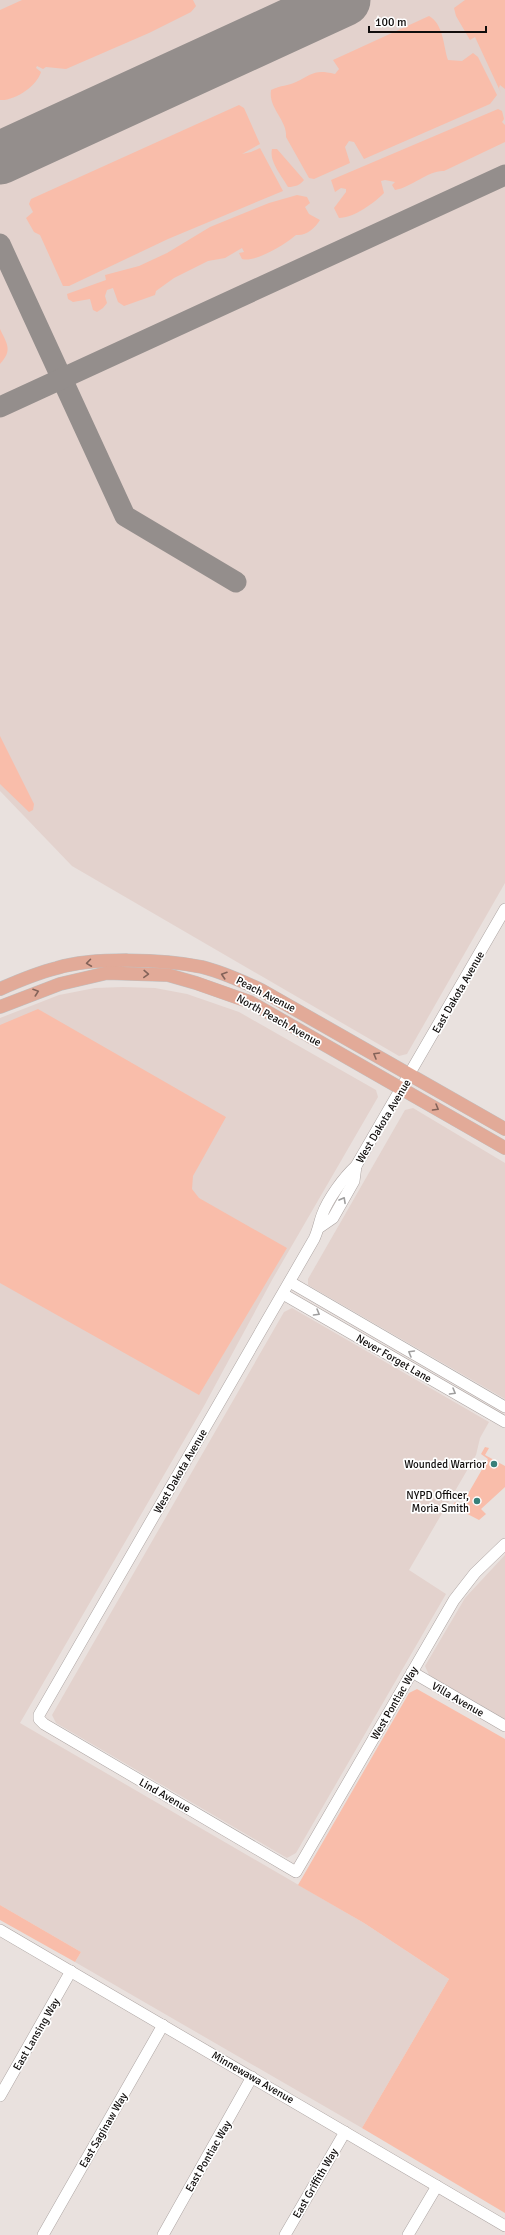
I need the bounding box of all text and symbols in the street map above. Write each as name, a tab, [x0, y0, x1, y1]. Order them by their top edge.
scale bar	[369, 8, 486, 34]
text: 100 m	[375, 15, 407, 30]
street label: East Dakota Avenue	[430, 949, 487, 1036]
one-way arrow	[86, 958, 92, 967]
one-way arrow	[143, 970, 149, 979]
one-way arrow	[221, 971, 228, 979]
street label: Peach Avenue	[234, 974, 298, 1015]
one-way arrow	[32, 988, 39, 997]
street label: North Peach Avenue	[234, 992, 323, 1049]
one-way arrow	[373, 1053, 380, 1060]
street label: West Dakota Avenue	[353, 1077, 414, 1165]
one-way arrow	[432, 1104, 439, 1111]
one-way arrow	[338, 1197, 346, 1204]
one-way arrow	[313, 1308, 320, 1315]
street label: Never Forget Lane	[354, 1332, 434, 1385]
one-way arrow	[408, 1350, 415, 1357]
one-way arrow	[449, 1388, 456, 1395]
street label: West Dakota Avenue	[151, 1427, 210, 1516]
place label: Wounded Warrior	[404, 1458, 486, 1471]
marker: Wounded Warrior	[489, 1459, 499, 1469]
place label: NYPD Officer, Moria Smith	[406, 1489, 469, 1515]
marker: NYPD Officer, Moria Smith	[472, 1496, 482, 1506]
street label: West Pontiac Way	[368, 1663, 421, 1742]
street label: Villa Avenue	[429, 1679, 486, 1720]
street label: Lind Avenue	[137, 1776, 193, 1815]
street label: East Lansing Way	[10, 1995, 63, 2073]
street label: Minnewawa Avenue	[209, 2049, 296, 2106]
street label: East Saginaw Way	[77, 2090, 131, 2170]
street label: East Pontiac Way	[183, 2118, 235, 2194]
street label: East Griffith Way	[290, 2145, 341, 2221]

